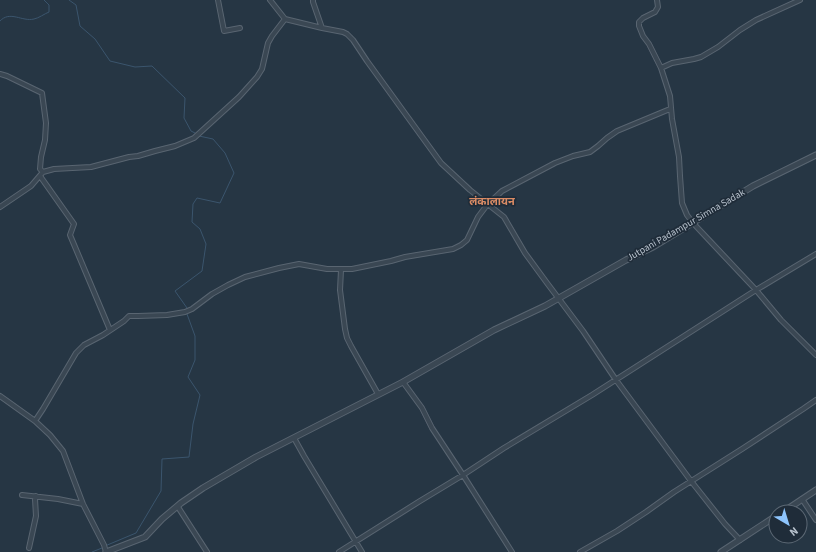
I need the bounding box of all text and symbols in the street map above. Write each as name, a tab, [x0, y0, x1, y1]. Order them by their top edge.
street label: Jutpani Padampur Simna Sadak	[624, 185, 748, 265]
district label: लंकालायन	[469, 194, 515, 209]
north arrow	[768, 504, 808, 544]
text: N	[786, 523, 801, 540]

